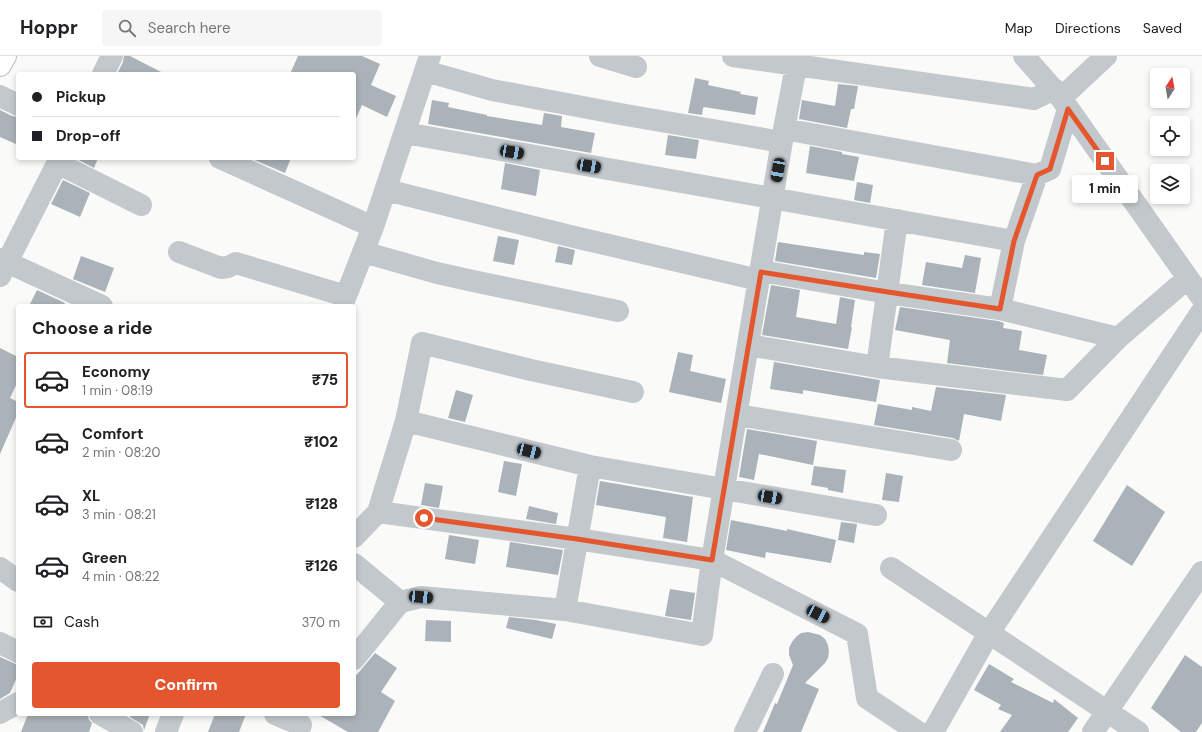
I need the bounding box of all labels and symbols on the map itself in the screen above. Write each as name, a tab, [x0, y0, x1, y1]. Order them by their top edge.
north arrow	[1150, 68, 1190, 108]
car	[499, 144, 525, 160]
route end	[1096, 152, 1114, 170]
car	[770, 157, 786, 183]
car	[576, 158, 602, 174]
callout: 1 min	[1072, 175, 1138, 203]
car	[516, 442, 542, 460]
car	[757, 489, 783, 505]
route start	[415, 509, 433, 527]
car	[409, 590, 433, 604]
car	[805, 603, 831, 625]

